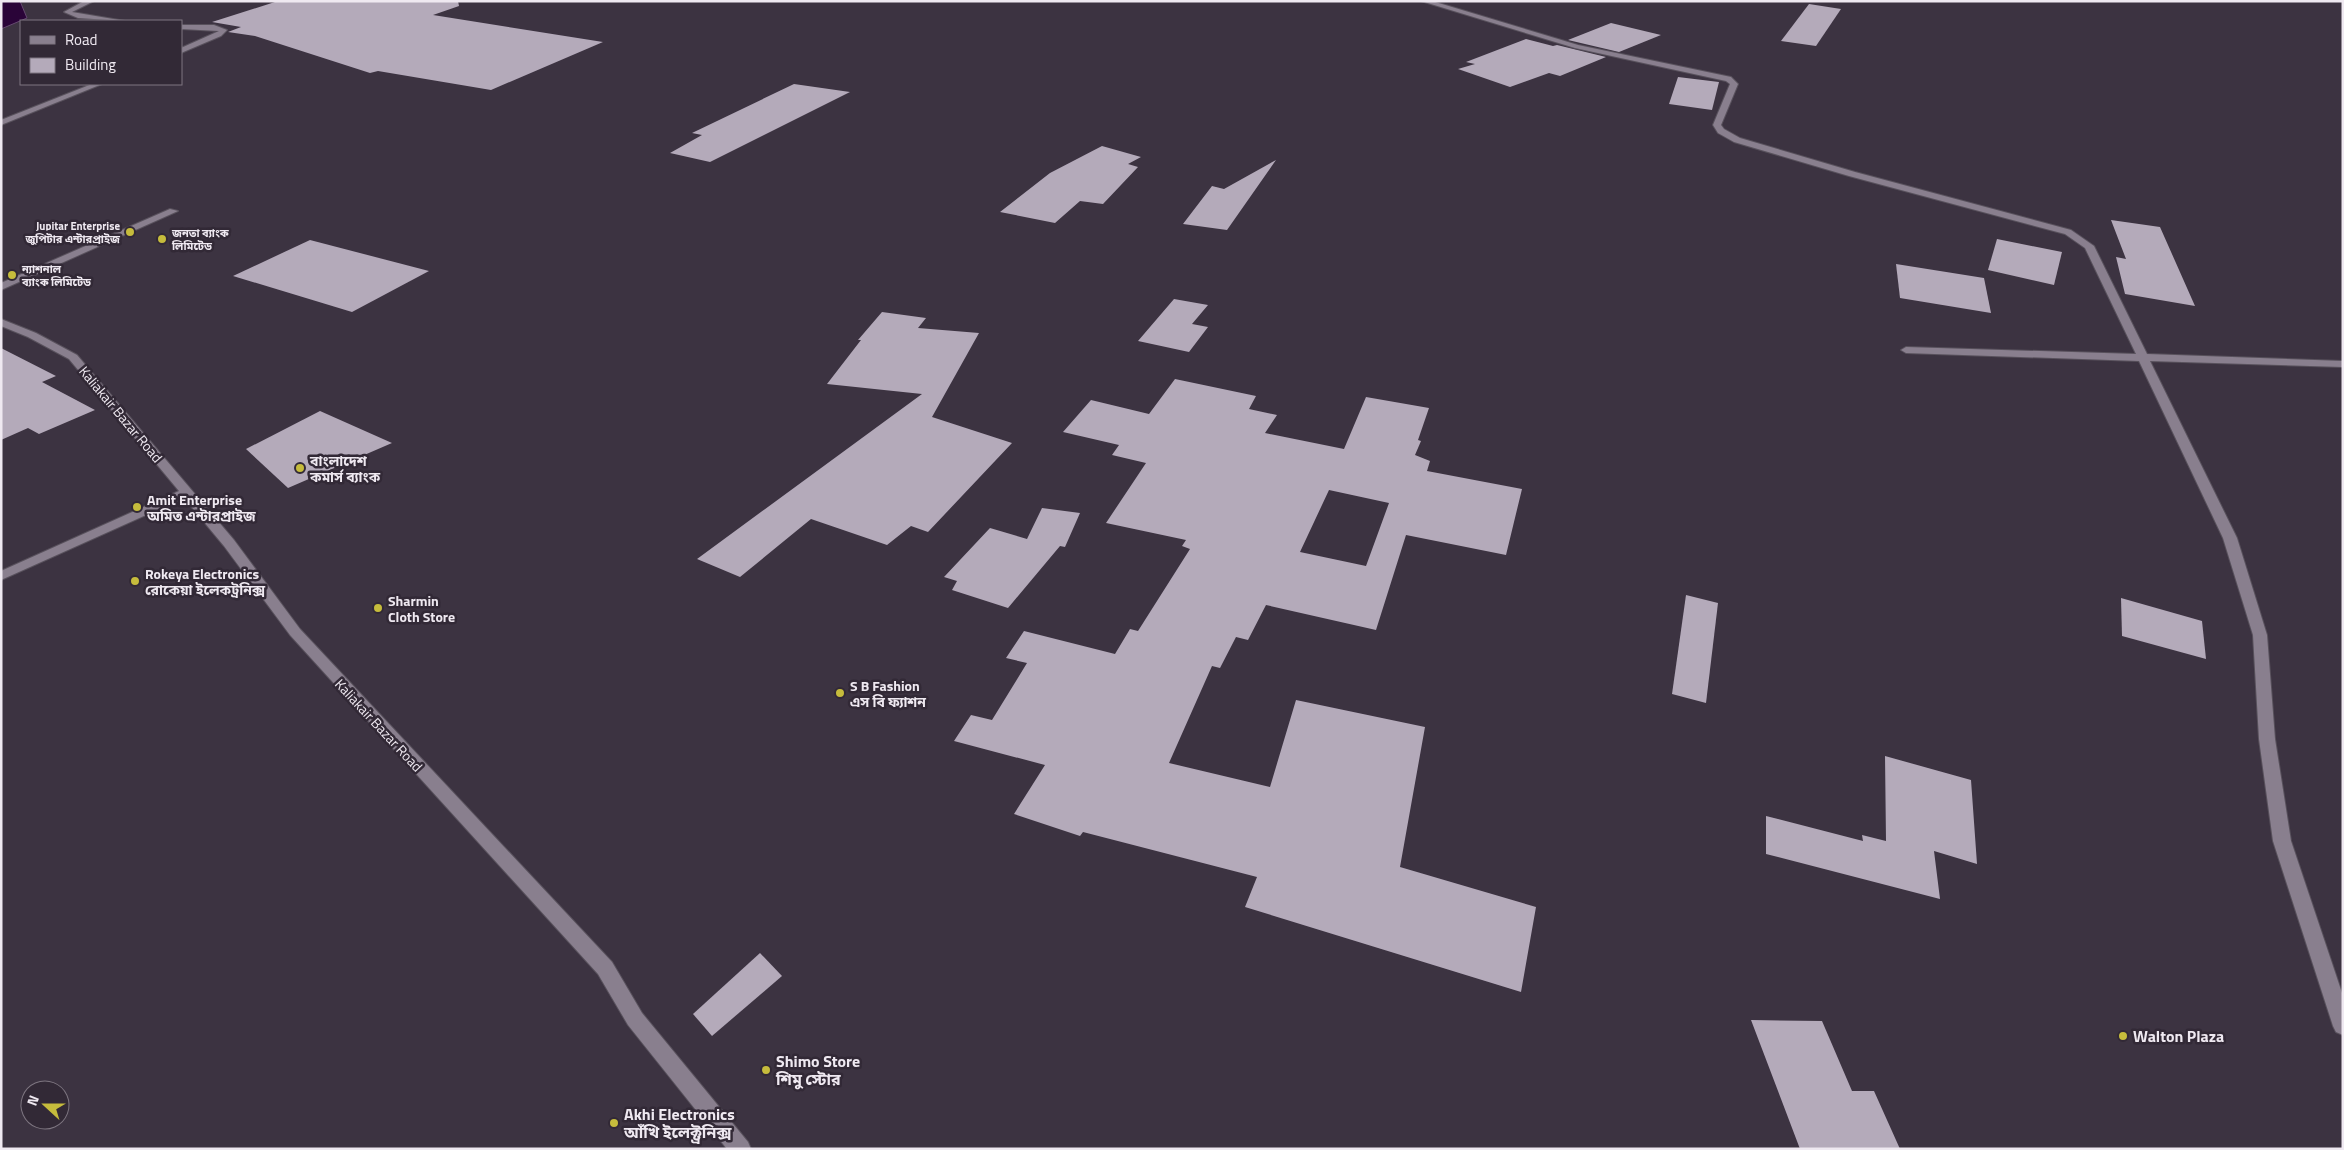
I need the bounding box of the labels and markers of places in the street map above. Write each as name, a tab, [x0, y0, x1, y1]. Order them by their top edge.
place label: Jupitar Enterprise জুপিটার এন্টারপ্রাইজ	[24, 218, 121, 247]
place label: জনতা ব্যাংক লিমিটেড	[171, 225, 230, 254]
marker: Jupitar Enterprise জুপিটার এন্টারপ্রাইজ	[124, 226, 136, 238]
marker: জনতা ব্যাংক লিমিটেড	[156, 233, 168, 245]
place label: ন্যাশনাল ব্যাংক লিমিটেড	[21, 261, 92, 290]
marker: ন্যাশনাল ব্যাংক লিমিটেড	[6, 269, 18, 281]
place label: বাংলাদেশ কমার্স ব্যাংক	[309, 450, 381, 487]
marker: বাংলাদেশ কমার্স ব্যাংক	[294, 462, 306, 474]
place label: Amit Enterprise অমিত এন্টারপ্রাইজ	[146, 489, 256, 526]
marker: Amit Enterprise অমিত এন্টারপ্রাইজ	[131, 501, 143, 513]
place label: Rokeya Electronics রোকেয়া ইলেকট্রনিক্স	[145, 563, 266, 600]
marker: Rokeya Electronics রোকেয়া ইলেকট্রনিক্স	[129, 575, 141, 587]
place label: Sharmin Cloth Store	[388, 590, 455, 627]
marker: Sharmin Cloth Store	[372, 602, 384, 614]
place label: S B Fashion এস বি ফ্যাশন	[850, 675, 926, 712]
marker: S B Fashion এস বি ফ্যাশন	[834, 687, 846, 699]
place label: Walton Plaza	[2133, 1024, 2224, 1048]
marker: Walton Plaza	[2117, 1030, 2129, 1042]
place label: Shimo Store শিমু স্টোর	[775, 1049, 860, 1091]
marker: Shimo Store শিমু স্টোর	[760, 1064, 772, 1076]
place label: Akhi Electronics আঁখি ইলেক্ট্রনিক্স	[623, 1102, 735, 1144]
marker: Akhi Electronics আঁখি ইলেক্ট্রনিক্স	[608, 1117, 620, 1129]

